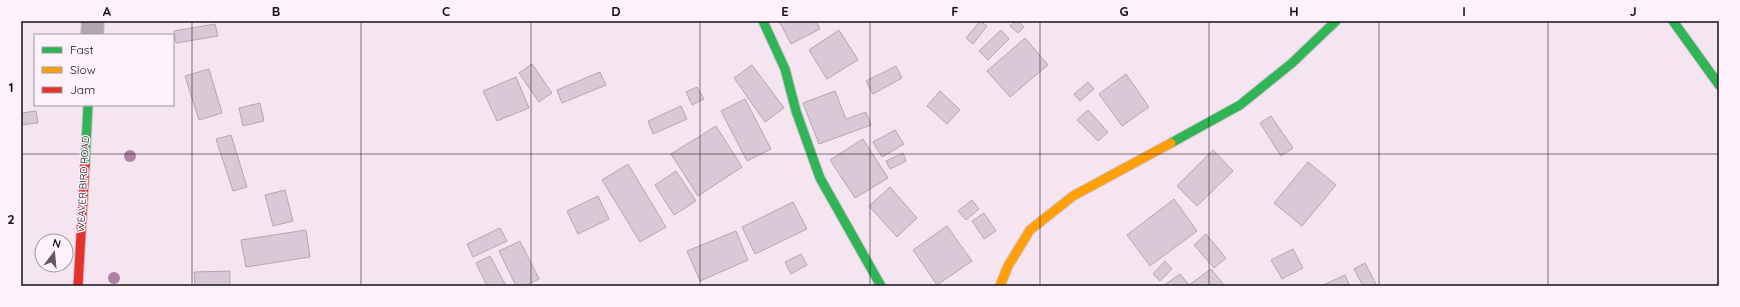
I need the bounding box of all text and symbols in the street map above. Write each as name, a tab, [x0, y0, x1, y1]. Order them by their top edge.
text: A	[103, 3, 112, 19]
text: B	[272, 3, 280, 19]
text: C	[442, 3, 450, 19]
text: D	[611, 3, 621, 19]
text: E	[781, 3, 789, 19]
text: F	[951, 3, 959, 19]
text: G	[1119, 3, 1129, 19]
text: H	[1289, 3, 1299, 19]
text: I	[1462, 3, 1466, 19]
text: J	[1629, 3, 1637, 19]
legend	[34, 34, 174, 106]
text: Fast	[70, 42, 94, 57]
text: Slow	[70, 62, 96, 77]
text: 1	[8, 79, 14, 95]
text: Jam	[70, 82, 95, 97]
street label: WEAVER BIRD ROAD	[74, 136, 92, 232]
text: 2	[7, 211, 15, 227]
north arrow	[34, 233, 74, 273]
text: N	[51, 236, 63, 251]

